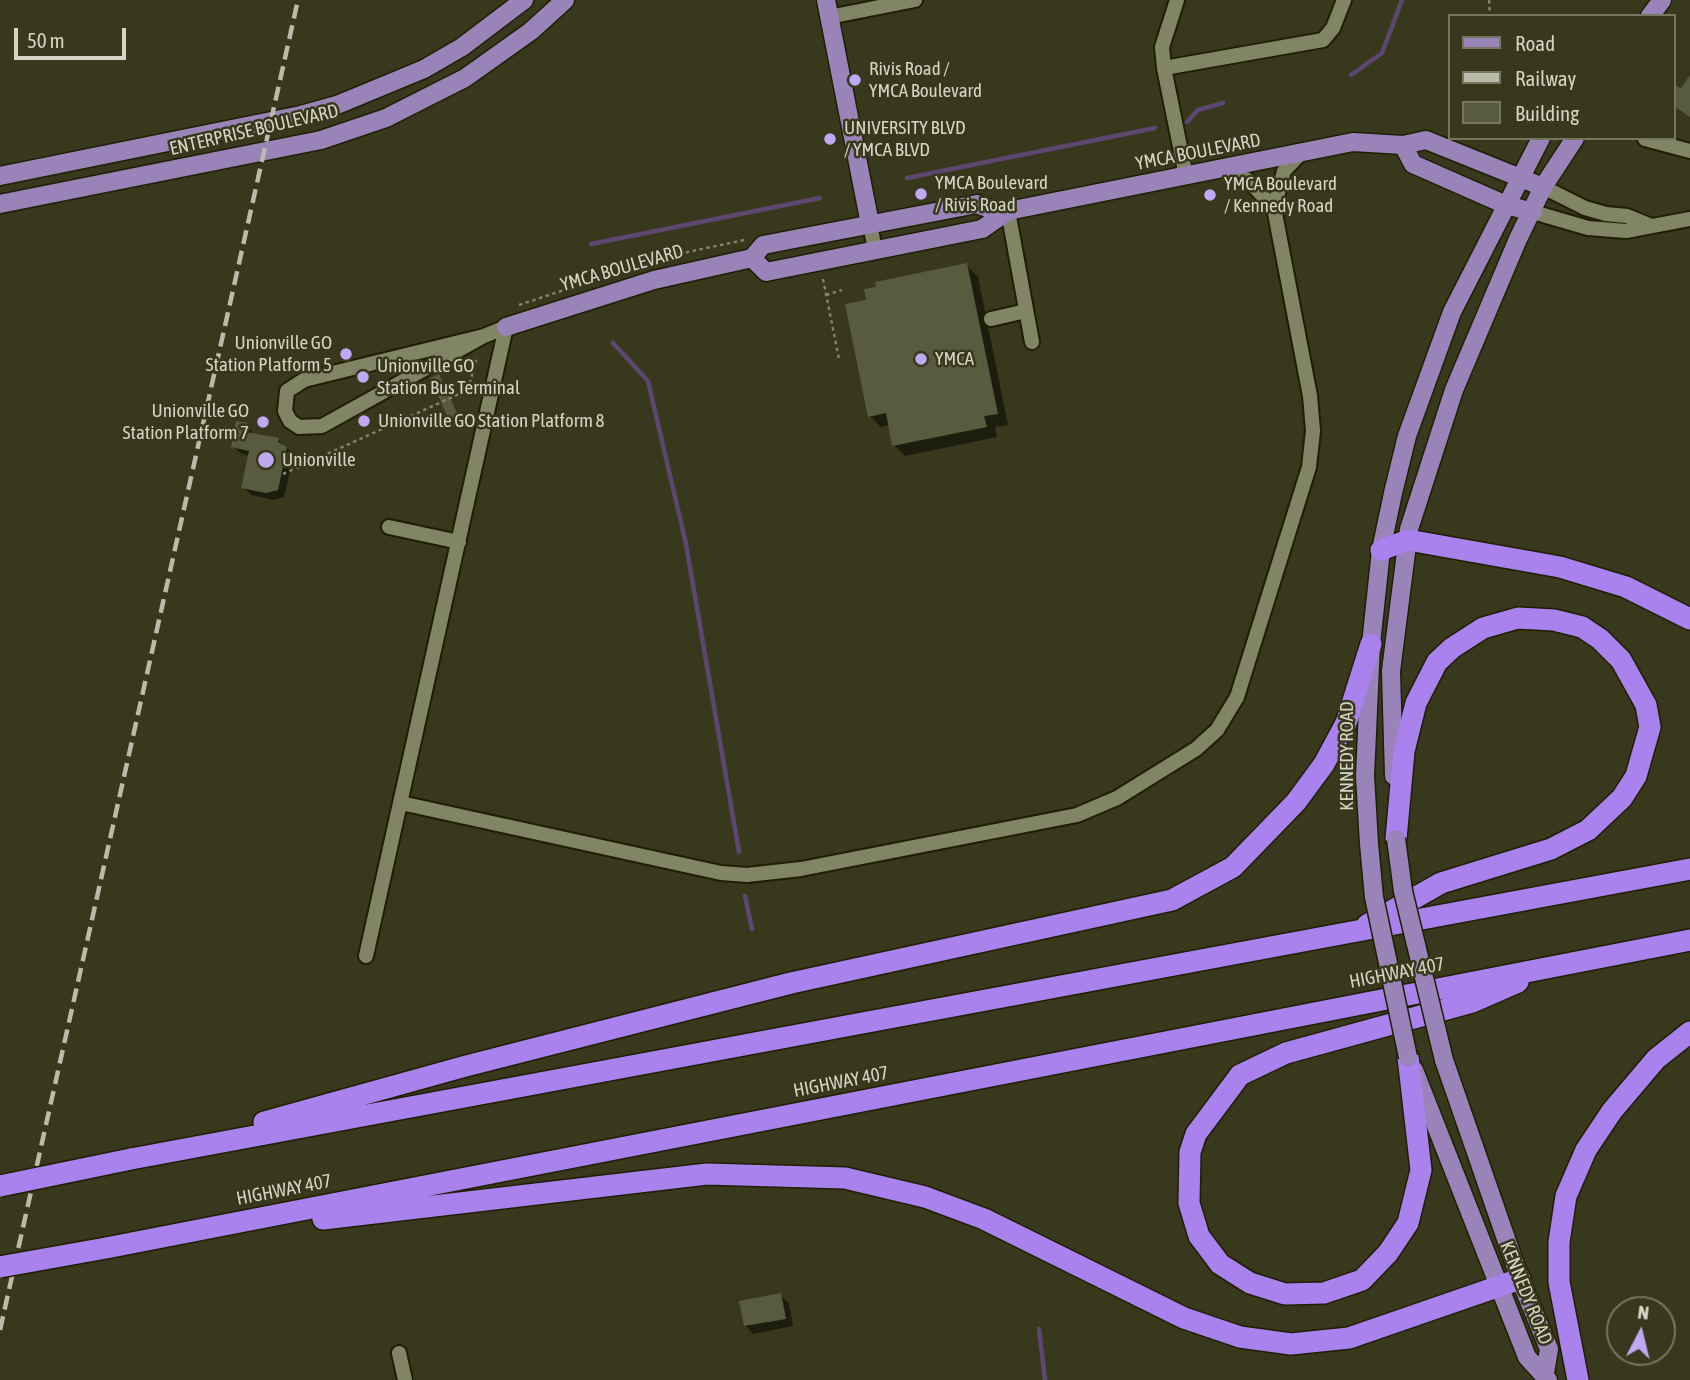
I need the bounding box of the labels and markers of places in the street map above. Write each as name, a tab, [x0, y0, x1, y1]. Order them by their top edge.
place label: Rivis Road / YMCA Boulevard	[869, 58, 982, 102]
marker: Rivis Road / YMCA Boulevard	[847, 72, 863, 88]
place label: UNIVERSITY BLVD / YMCA BLVD	[844, 117, 966, 161]
marker: UNIVERSITY BLVD / YMCA BLVD	[822, 131, 838, 147]
place label: YMCA Boulevard / Rivis Road	[935, 172, 1048, 216]
place label: YMCA Boulevard / Kennedy Road	[1224, 173, 1337, 217]
marker: YMCA Boulevard / Rivis Road	[913, 186, 929, 202]
marker: YMCA Boulevard / Kennedy Road	[1202, 187, 1218, 203]
place label: Unionville GO Station Platform 5	[205, 332, 332, 376]
marker: Unionville GO Station Platform 5	[338, 346, 354, 362]
place label: YMCA	[935, 348, 974, 370]
marker: YMCA	[913, 351, 929, 367]
place label: Unionville GO Station Bus Terminal	[377, 355, 520, 399]
marker: Unionville GO Station Bus Terminal	[355, 369, 371, 385]
place label: Unionville GO Station Platform 7	[122, 400, 249, 444]
place label: Unionville GO Station Platform 8	[378, 410, 605, 432]
marker: Unionville GO Station Platform 8	[356, 413, 372, 429]
marker: Unionville GO Station Platform 7	[255, 414, 271, 430]
place label: Unionville	[282, 449, 356, 471]
marker: Unionville	[256, 450, 276, 470]

